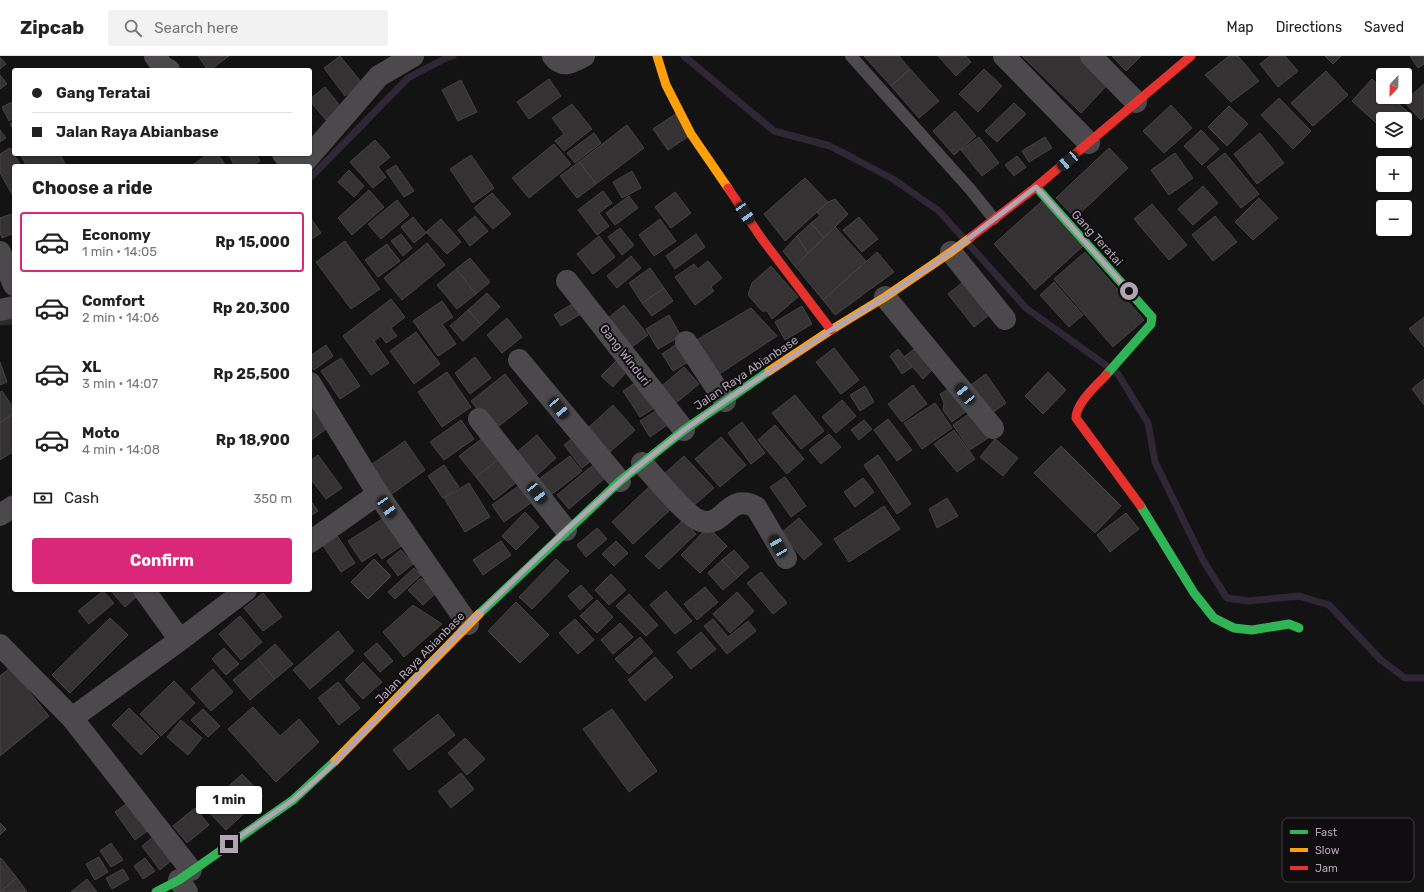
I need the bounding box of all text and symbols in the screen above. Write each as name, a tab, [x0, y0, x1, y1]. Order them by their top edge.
search box	[108, 10, 388, 46]
text: Zipcab	[20, 16, 84, 39]
icon: search	[122, 17, 144, 39]
text: Search here	[154, 19, 238, 37]
text: Map	[1227, 19, 1254, 36]
text: Directions	[1276, 19, 1342, 36]
text: Saved	[1364, 19, 1404, 36]
north arrow	[1376, 68, 1412, 104]
map controls	[1376, 68, 1412, 236]
text: Gang Teratai	[56, 84, 150, 102]
button: layers	[1376, 112, 1412, 148]
text: Jalan Raya Abianbase	[56, 123, 219, 141]
car	[1055, 149, 1081, 173]
button: +	[1376, 156, 1412, 192]
text: Choose a ride	[32, 177, 153, 199]
car	[733, 200, 757, 226]
button: −	[1376, 200, 1412, 236]
street label: Gang Teratai	[1068, 207, 1126, 269]
icon: car	[34, 224, 70, 260]
text: Economy	[82, 226, 151, 244]
text: Rp 15,000	[215, 233, 290, 251]
text: 1 min · 14:05	[82, 244, 157, 259]
route start	[1120, 282, 1138, 300]
icon: car	[34, 290, 70, 326]
text: Comfort	[82, 292, 145, 310]
text: Rp 20,300	[213, 299, 290, 317]
text: 2 min · 14:06	[82, 310, 159, 325]
street label: Gang Winduri	[597, 322, 653, 388]
street label: Jalan Raya Abianbase	[691, 333, 801, 413]
icon: car	[34, 356, 70, 392]
text: XL	[82, 358, 101, 376]
text: Rp 25,500	[213, 365, 290, 383]
text: 3 min · 14:07	[82, 376, 158, 391]
car	[953, 381, 977, 407]
car	[547, 395, 571, 421]
icon: car	[34, 422, 70, 458]
text: Moto	[82, 424, 120, 442]
text: Rp 18,900	[216, 431, 290, 449]
text: 4 min · 14:08	[82, 442, 160, 457]
car	[525, 480, 549, 506]
icon: cash	[32, 487, 54, 509]
text: Cash	[64, 489, 99, 507]
text: 350 m	[253, 491, 292, 506]
car	[375, 494, 399, 520]
car	[767, 533, 789, 559]
button: Confirm	[32, 538, 292, 584]
street label: Jalan Raya Abianbase	[372, 609, 468, 707]
callout: 1 min	[196, 786, 262, 814]
text: 1 min	[212, 792, 246, 807]
legend	[1282, 818, 1414, 882]
text: Fast	[1315, 826, 1338, 839]
route end	[220, 835, 238, 853]
text: Slow	[1315, 844, 1340, 857]
text: Jam	[1315, 862, 1338, 875]

